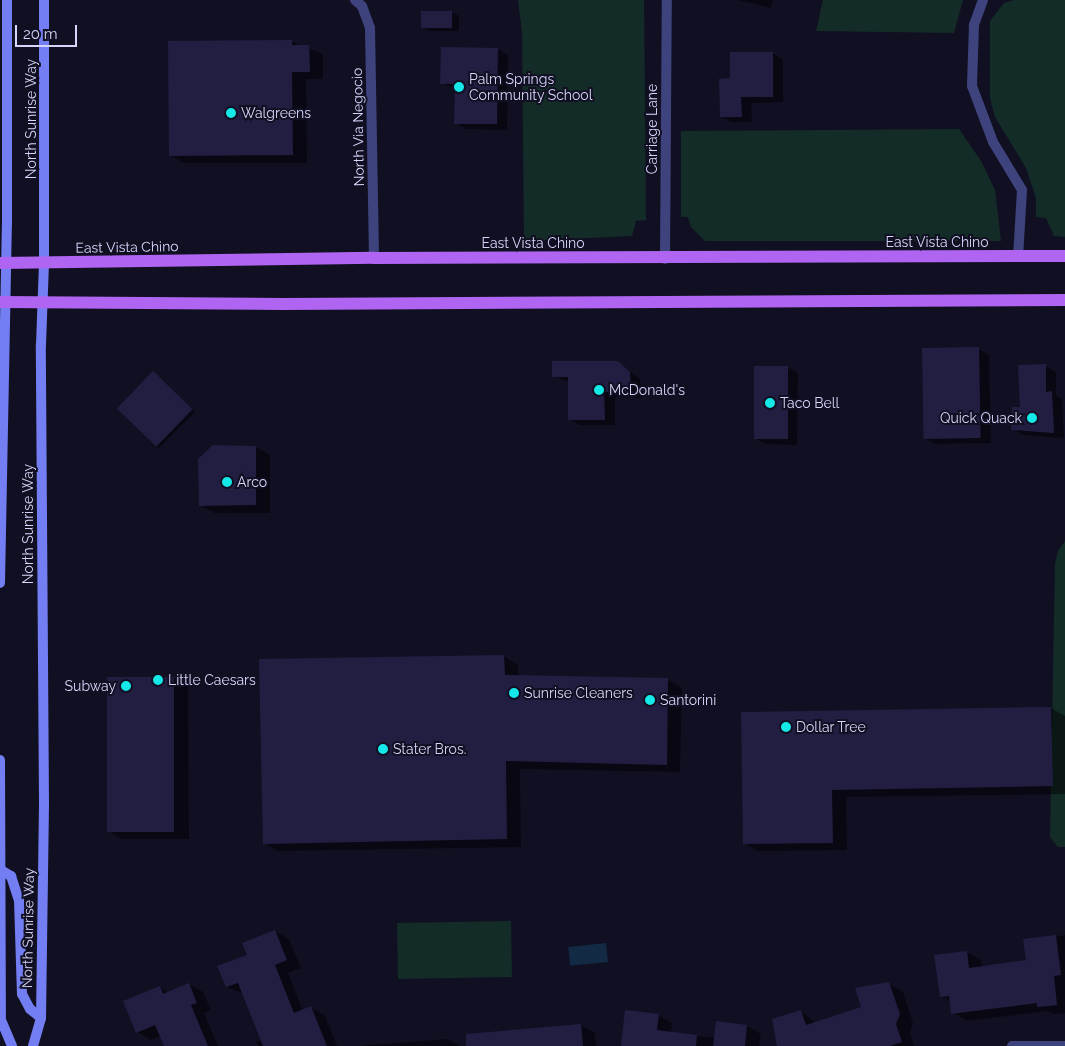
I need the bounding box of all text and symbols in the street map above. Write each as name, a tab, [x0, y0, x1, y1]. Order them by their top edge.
scale bar	[18, 15, 80, 47]
text: 20 m	[23, 25, 58, 43]
street label: North Sunrise Way	[23, 59, 39, 179]
street label: North Via Negocio	[349, 67, 367, 187]
place label: Palm Springs Community School	[469, 71, 593, 104]
marker: Palm Springs Community School	[453, 81, 465, 93]
street label: Carriage Lane	[644, 84, 660, 174]
place label: Walgreens	[241, 105, 311, 121]
marker: Walgreens	[225, 107, 237, 119]
street label: East Vista Chino	[885, 234, 989, 250]
street label: East Vista Chino	[481, 235, 585, 251]
street label: East Vista Chino	[75, 238, 179, 256]
place label: McDonald's	[609, 382, 685, 398]
marker: McDonald's	[593, 384, 605, 396]
place label: Taco Bell	[780, 395, 839, 411]
marker: Taco Bell	[764, 397, 776, 409]
place label: Quick Quack	[940, 410, 1022, 426]
marker: Quick Quack	[1026, 412, 1038, 424]
street label: North Sunrise Way	[20, 464, 36, 584]
place label: Arco	[237, 474, 267, 490]
marker: Arco	[221, 476, 233, 488]
place label: Little Caesars	[168, 672, 256, 688]
marker: Little Caesars	[152, 674, 164, 686]
place label: Subway	[65, 678, 116, 694]
marker: Subway	[120, 680, 132, 692]
place label: Sunrise Cleaners	[524, 685, 633, 701]
marker: Sunrise Cleaners	[508, 687, 520, 699]
place label: Santorini	[660, 692, 716, 708]
marker: Santorini	[644, 694, 656, 706]
place label: Dollar Tree	[796, 719, 866, 735]
marker: Dollar Tree	[780, 721, 792, 733]
place label: Stater Bros.	[393, 741, 467, 757]
marker: Stater Bros.	[377, 743, 389, 755]
street label: North Sunrise Way	[19, 867, 37, 989]

